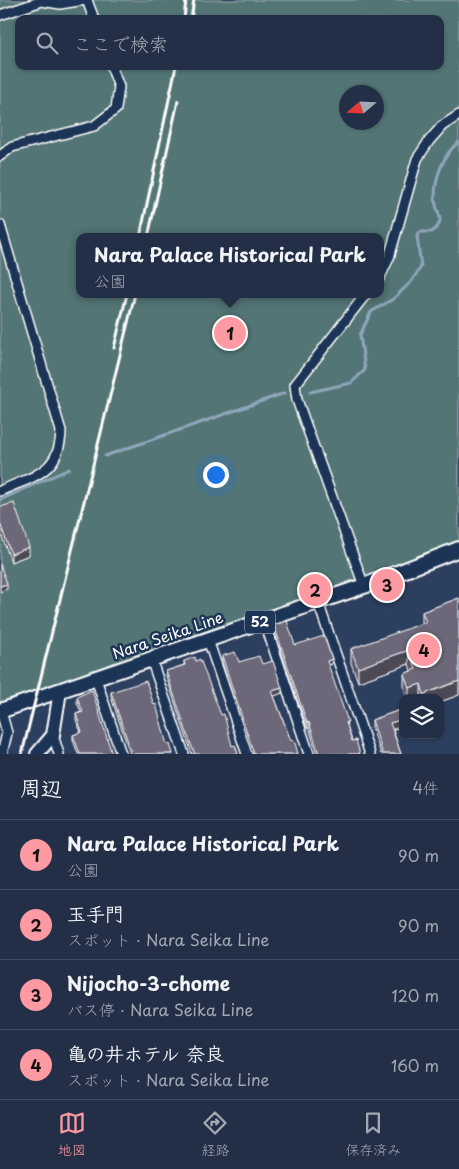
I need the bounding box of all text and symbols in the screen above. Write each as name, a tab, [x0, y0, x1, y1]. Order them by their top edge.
search box	[15, 15, 444, 70]
icon: search	[33, 29, 61, 57]
text: ここで検索	[73, 29, 168, 57]
north arrow	[339, 85, 384, 130]
popup	[76, 233, 384, 298]
text: Nara Palace Historical Park	[94, 240, 366, 268]
text: 公園	[94, 268, 126, 292]
pin: 1	[214, 314, 246, 352]
your location	[203, 462, 229, 488]
pin: 3	[371, 566, 403, 604]
pin: 2	[299, 571, 331, 609]
street label: Nara Seika Line	[109, 605, 226, 664]
road number: 52	[245, 610, 275, 634]
pin: 4	[408, 631, 440, 669]
map controls	[399, 694, 444, 739]
button: layers	[399, 694, 444, 739]
text: 周辺	[20, 771, 62, 803]
text: 4件	[412, 775, 439, 799]
text: Nara Palace Historical Park	[67, 829, 339, 857]
text: 1	[32, 843, 40, 867]
text: 90 m	[398, 843, 439, 867]
text: 公園	[67, 857, 99, 881]
text: 玉手門	[67, 899, 124, 927]
text: 2	[30, 913, 42, 937]
text: 90 m	[398, 913, 439, 937]
text: スポット · Nara Seika Line	[67, 927, 270, 951]
text: Nijocho-3-chome	[67, 969, 230, 997]
text: 3	[31, 983, 41, 1007]
text: 120 m	[392, 983, 439, 1007]
text: バス停 · Nara Seika Line	[67, 997, 254, 1021]
text: 亀の井ホテル 奈良	[67, 1039, 224, 1067]
text: 4	[31, 1053, 41, 1077]
text: 160 m	[391, 1053, 439, 1077]
text: スポット · Nara Seika Line	[67, 1067, 270, 1091]
tab: 地図	[58, 1109, 86, 1160]
tab: 経路	[201, 1109, 229, 1160]
tab: 保存済み	[345, 1109, 401, 1160]

